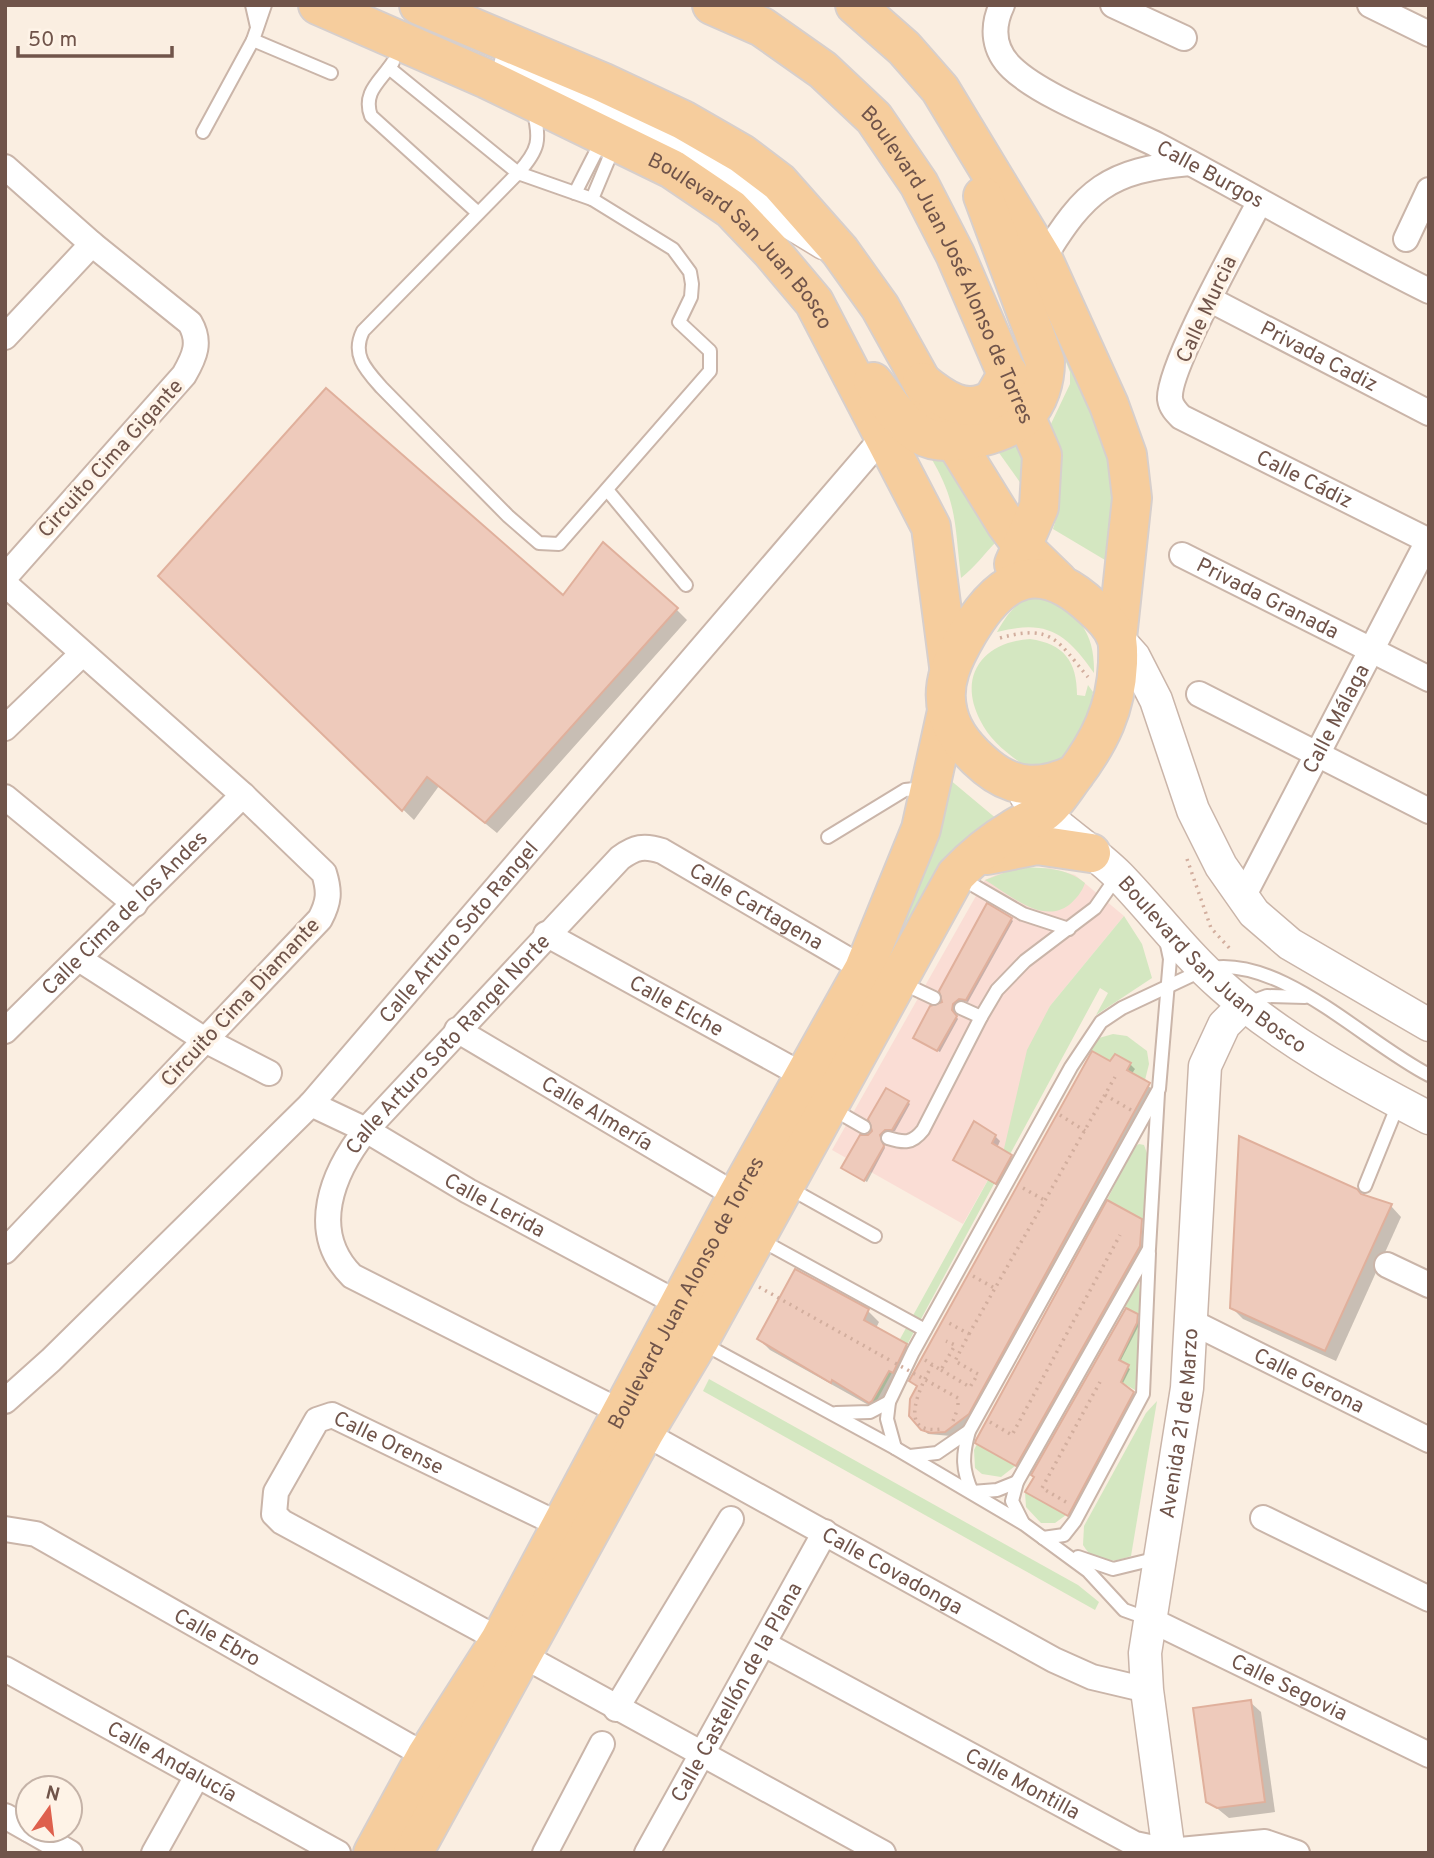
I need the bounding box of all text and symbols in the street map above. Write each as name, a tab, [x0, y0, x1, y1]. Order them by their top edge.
scale bar	[18, 14, 172, 58]
text: 50 m	[28, 27, 77, 54]
street label: Boulevard Juan José Alonso de Torres	[854, 100, 1039, 428]
street label: Calle Burgos	[1151, 135, 1268, 215]
street label: Boulevard San Juan Bosco	[643, 147, 838, 334]
street label: Calle Murcia	[1171, 252, 1244, 368]
street label: Privada Cadiz	[1255, 316, 1382, 399]
street label: Circuito Cima Gigante	[33, 374, 190, 544]
street label: Calle Cádiz	[1251, 445, 1357, 516]
street label: Privada Granada	[1191, 552, 1343, 646]
street label: Calle Málaga	[1297, 660, 1377, 779]
street label: Calle Cima de los Andes	[37, 826, 214, 1002]
street label: Calle Arturo Soto Rangel	[374, 836, 545, 1030]
street label: Calle Cartagena	[684, 858, 828, 957]
street label: Boulevard San Juan Bosco	[1111, 871, 1311, 1060]
street label: Circuito Cima Diamante	[156, 913, 327, 1093]
street label: Calle Arturo Soto Rangel Norte	[340, 929, 557, 1160]
street label: Calle Elche	[624, 970, 728, 1044]
street label: Calle Almería	[536, 1071, 657, 1158]
street label: Boulevard Juan Alonso de Torres	[603, 1152, 771, 1435]
street label: Calle Lerida	[438, 1168, 550, 1245]
street label: Avenida 21 de Marzo	[1155, 1327, 1205, 1520]
street label: Calle Gerona	[1249, 1343, 1368, 1421]
street label: Calle Orense	[329, 1406, 448, 1482]
street label: Calle Covadonga	[816, 1522, 967, 1622]
street label: Calle Castellón de la Plana	[666, 1578, 809, 1808]
street label: Calle Ebro	[168, 1603, 265, 1674]
street label: Calle Segovia	[1226, 1649, 1351, 1728]
street label: Calle Andalucía	[102, 1716, 241, 1809]
street label: Calle Montilla	[960, 1743, 1084, 1827]
north arrow	[14, 1774, 84, 1844]
text: N	[43, 1781, 62, 1808]

